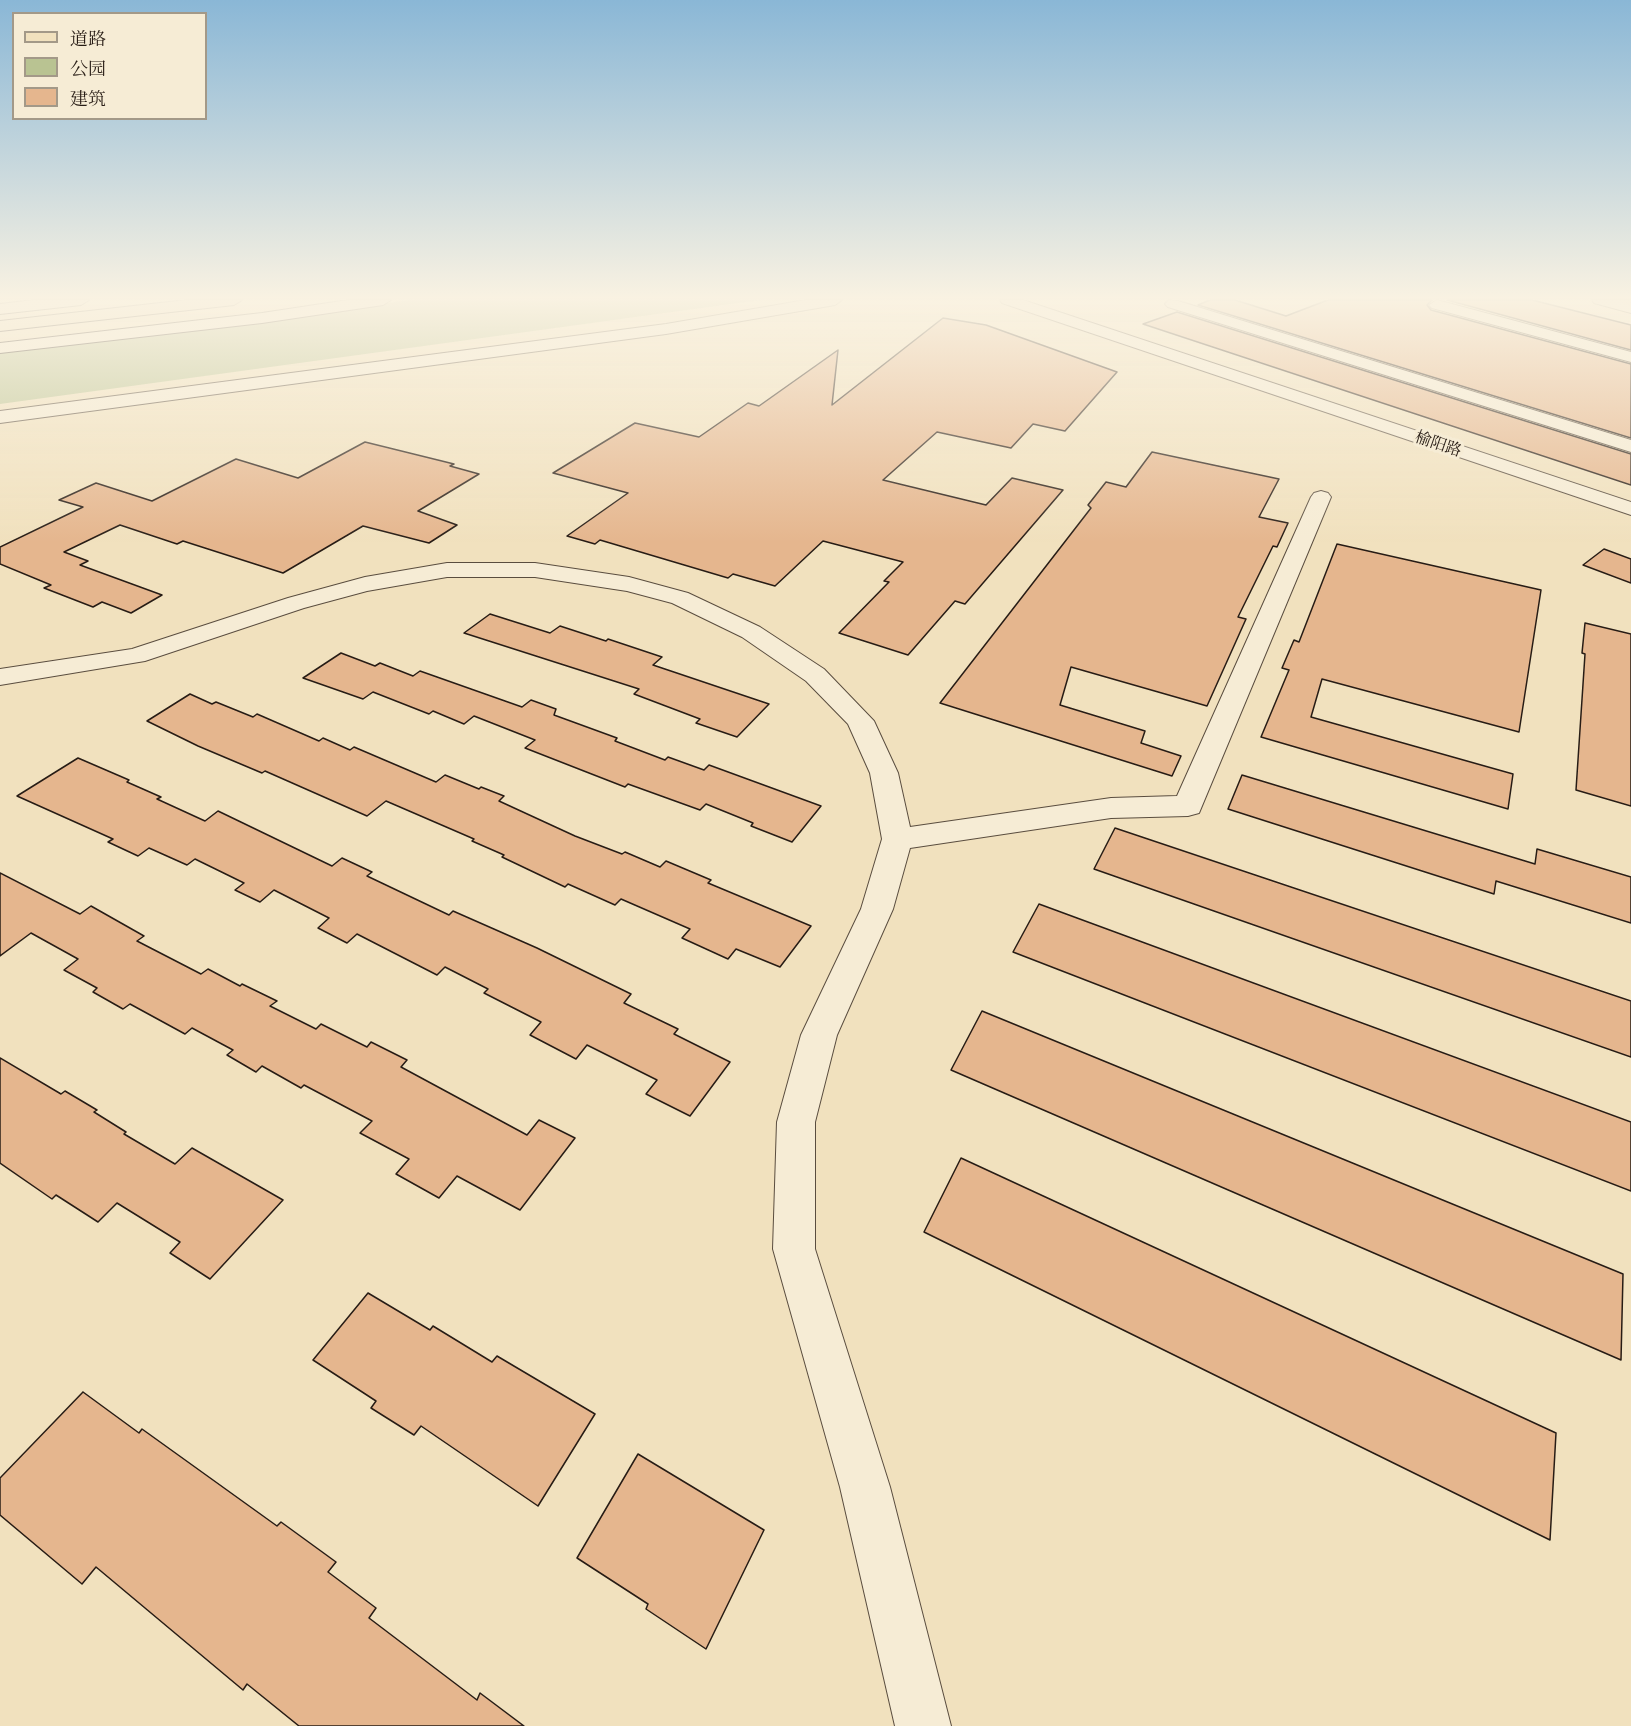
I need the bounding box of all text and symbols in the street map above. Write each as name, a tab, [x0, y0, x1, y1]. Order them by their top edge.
legend	[12, 12, 207, 120]
text: 道路	[70, 29, 106, 50]
text: 公园	[70, 59, 106, 80]
text: 建筑	[70, 89, 106, 110]
street label: 榆阳路	[1412, 428, 1464, 462]

